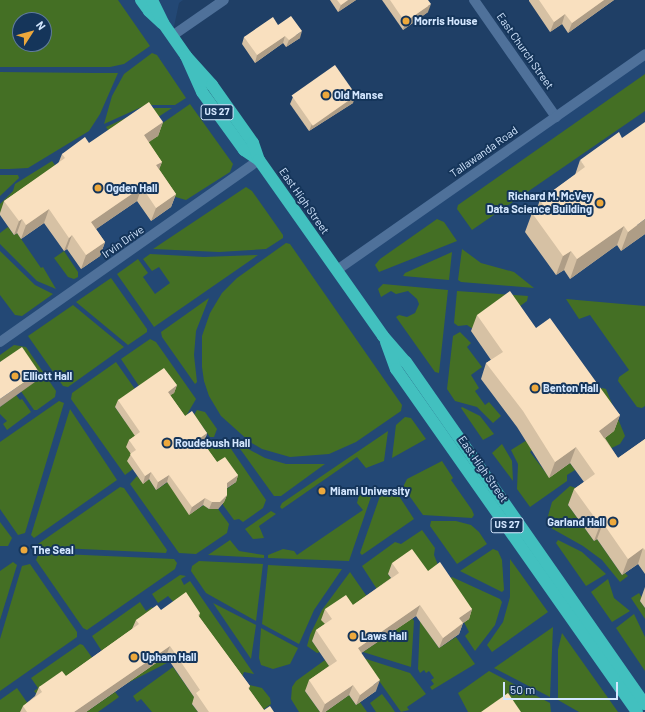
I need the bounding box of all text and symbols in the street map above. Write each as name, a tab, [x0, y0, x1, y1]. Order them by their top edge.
street label: East Church Street	[494, 10, 556, 92]
north arrow	[12, 12, 52, 52]
place label: Morris House	[414, 14, 478, 28]
marker: Morris House	[401, 16, 411, 26]
text: N	[34, 18, 49, 32]
place label: Old Manse	[334, 88, 383, 102]
marker: Old Manse	[321, 90, 331, 100]
road number: US 27	[200, 104, 234, 120]
street label: Tallawanda Road	[448, 124, 520, 180]
street label: East High Street	[276, 165, 332, 237]
place label: Ogden Hall	[106, 181, 157, 195]
marker: Ogden Hall	[93, 183, 103, 193]
place label: Richard M. McVey Data Science Building	[487, 190, 592, 216]
marker: Richard M. McVey Data Science Building	[595, 198, 605, 208]
street label: Irvin Drive	[100, 223, 146, 261]
place label: Elliott Hall	[23, 369, 72, 383]
marker: Elliott Hall	[10, 371, 20, 381]
place label: Benton Hall	[543, 381, 598, 395]
marker: Benton Hall	[530, 383, 540, 393]
street label: East High Street	[455, 433, 511, 505]
place label: Roudebush Hall	[175, 436, 250, 450]
marker: Roudebush Hall	[162, 438, 172, 448]
place label: Miami University	[330, 484, 410, 498]
marker: Miami University	[317, 486, 327, 496]
place label: Garland Hall	[547, 515, 605, 529]
road number: US 27	[490, 517, 524, 533]
marker: Garland Hall	[608, 517, 618, 527]
place label: The Seal	[32, 543, 74, 557]
marker: The Seal	[19, 545, 29, 555]
place label: Laws Hall	[361, 629, 407, 643]
marker: Laws Hall	[348, 631, 358, 641]
place label: Upham Hall	[142, 650, 196, 664]
marker: Upham Hall	[129, 652, 139, 662]
scale bar	[505, 674, 620, 700]
text: 50 m	[510, 682, 535, 696]

